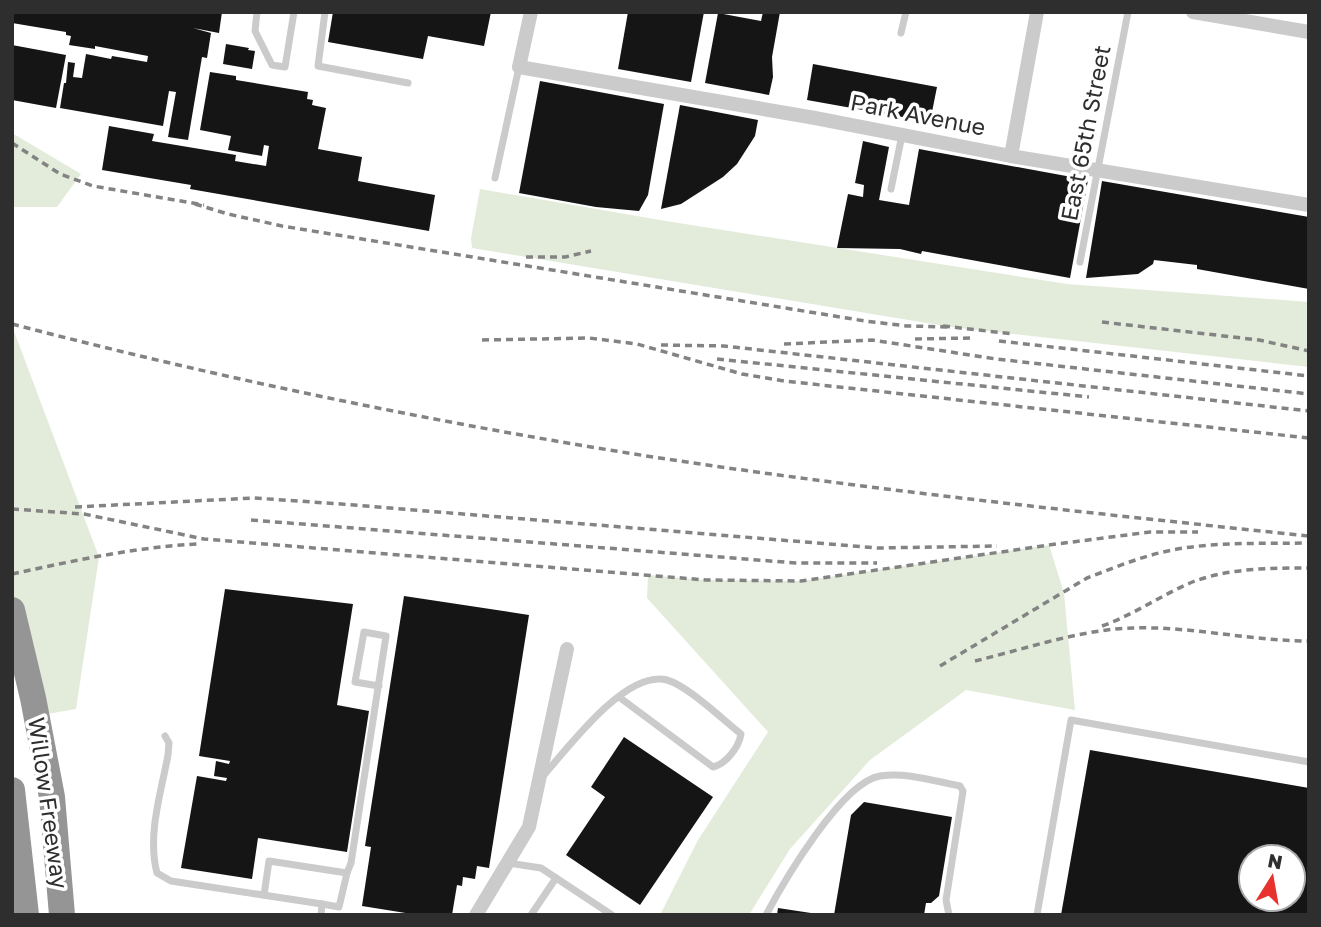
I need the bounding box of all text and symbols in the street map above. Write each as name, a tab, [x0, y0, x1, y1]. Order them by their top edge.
street label: East 65th Street	[1054, 43, 1116, 223]
street label: Park Avenue	[848, 87, 988, 141]
street label: Willow Freeway	[23, 715, 75, 891]
north arrow	[1237, 843, 1307, 913]
text: N	[1266, 848, 1285, 873]

